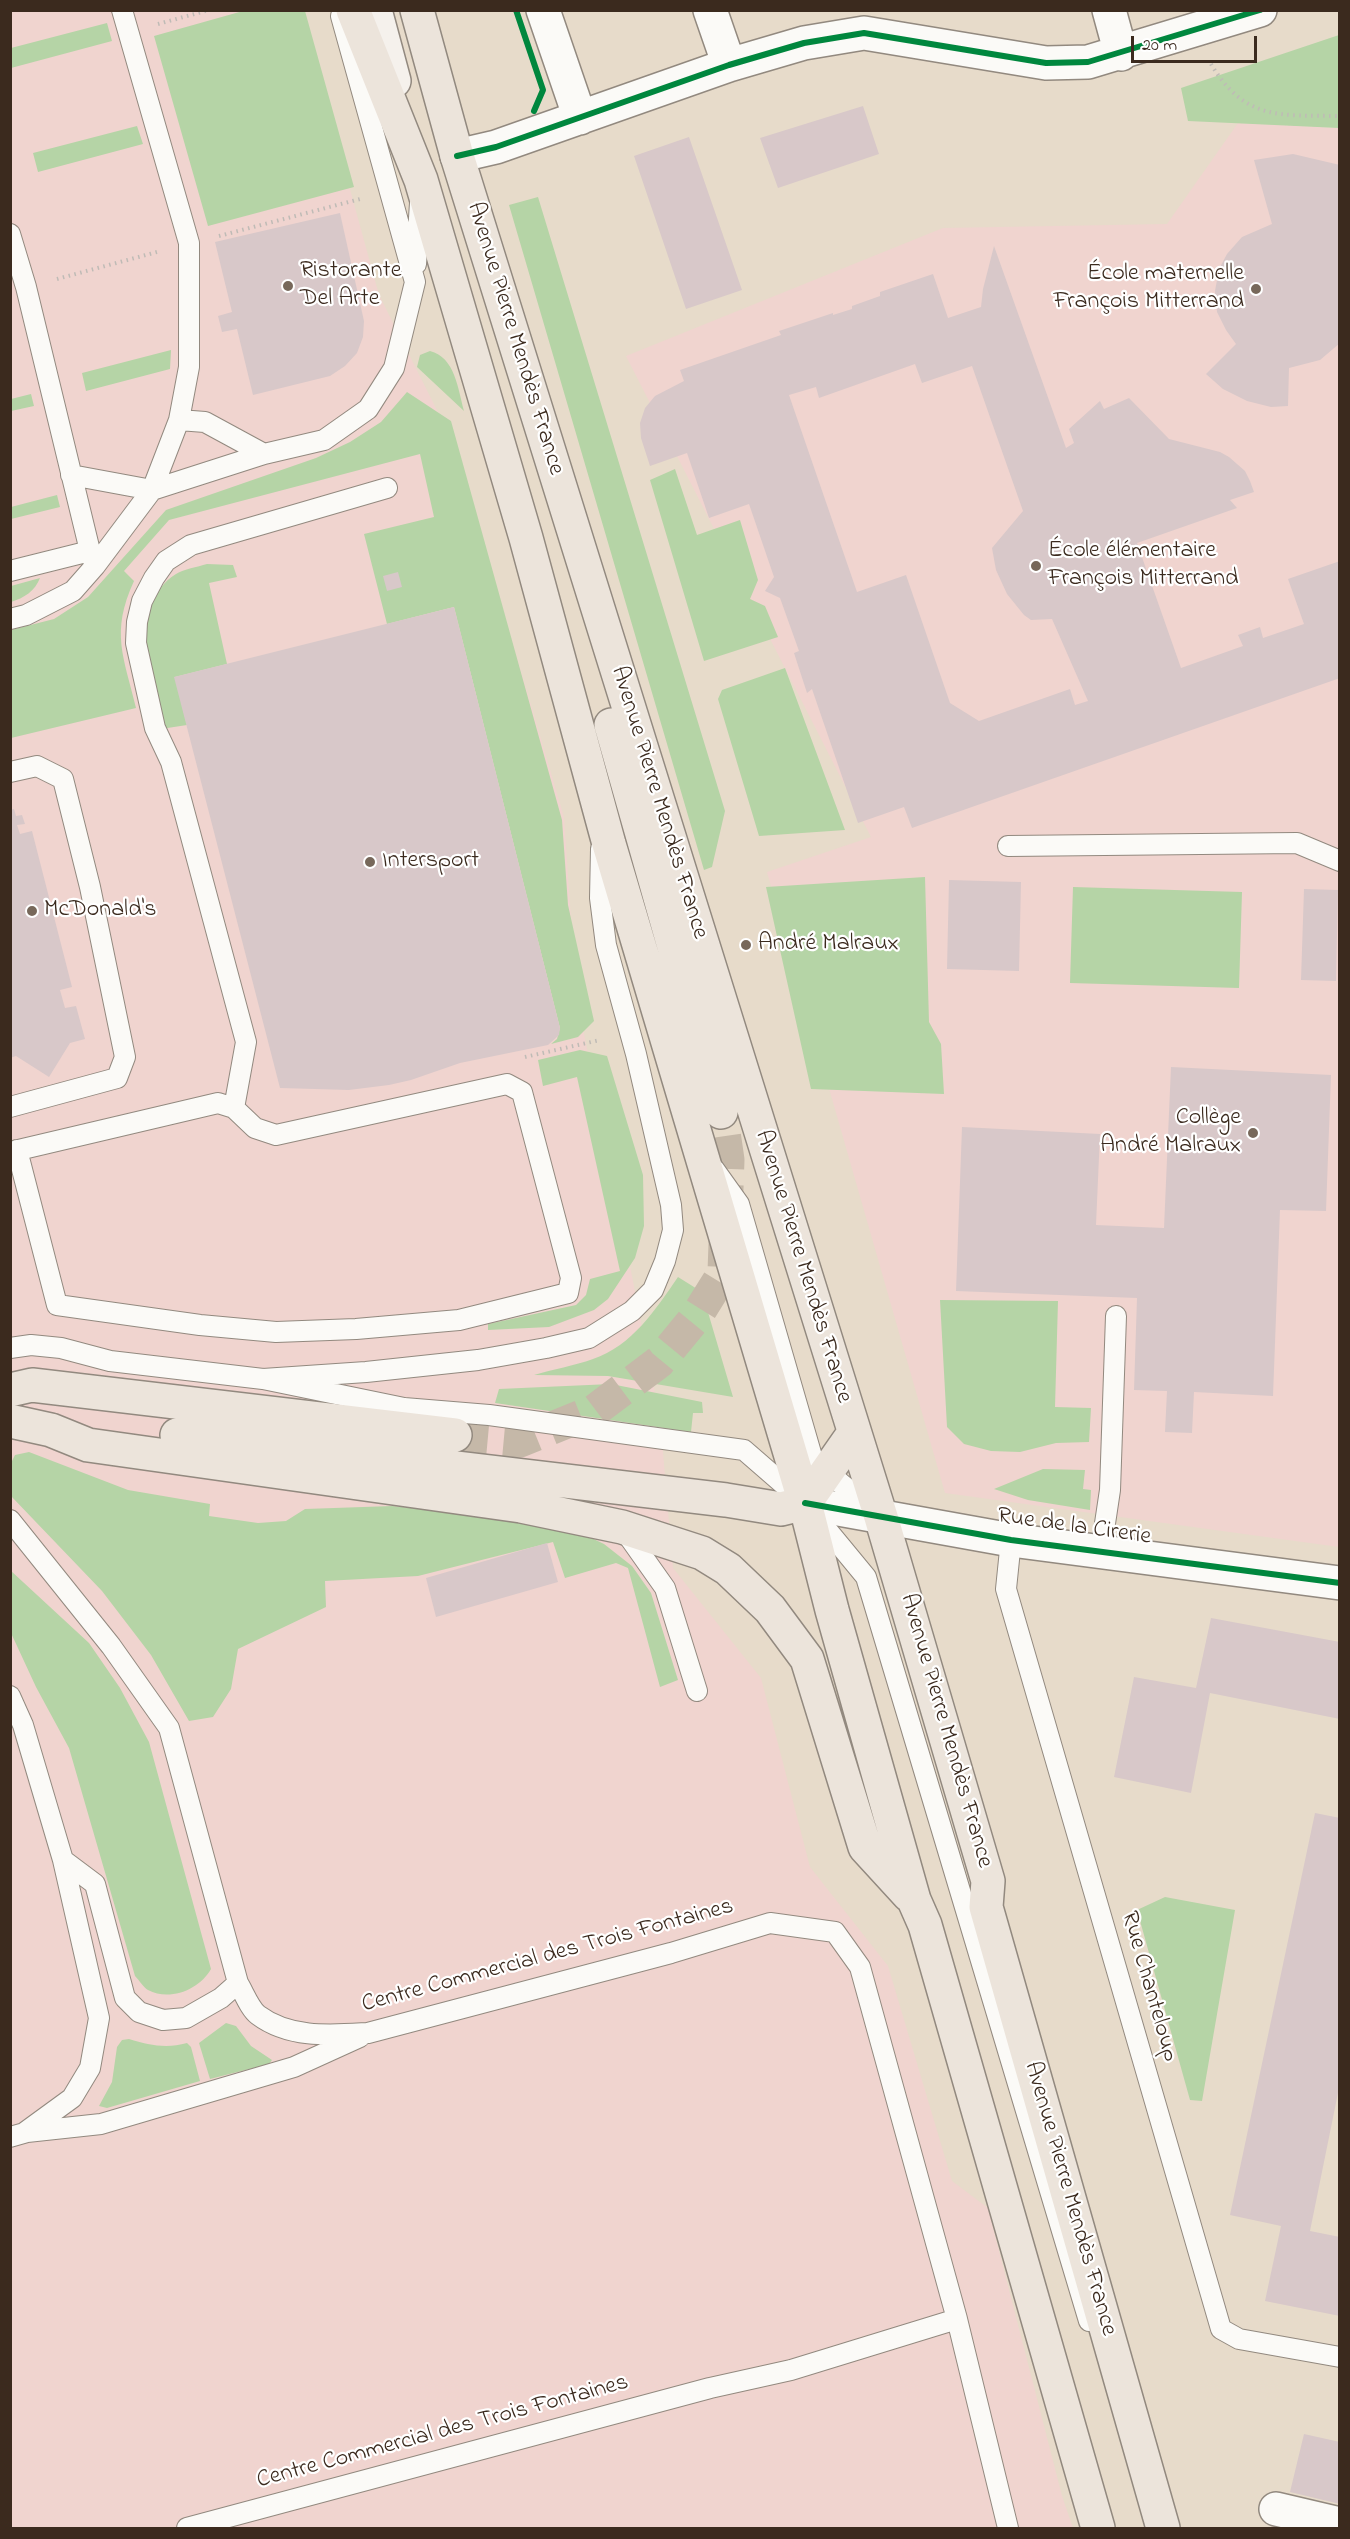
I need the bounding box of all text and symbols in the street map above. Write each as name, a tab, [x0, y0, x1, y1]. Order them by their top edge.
scale bar	[1134, 24, 1260, 62]
text: 20 m	[1142, 33, 1177, 59]
street label: Avenue Pierre Mendès France	[459, 199, 569, 479]
place label: Ristorante Del Arte	[300, 258, 401, 314]
place label: École maternelle François Mitterrand	[1054, 261, 1244, 317]
marker: Ristorante Del Arte	[281, 279, 295, 293]
marker: École maternelle François Mitterrand	[1249, 282, 1263, 296]
place label: École élémentaire François Mitterrand	[1048, 538, 1238, 594]
marker: École élémentaire François Mitterrand	[1029, 559, 1043, 573]
street label: Avenue Pierre Mendès France	[603, 663, 713, 943]
place label: Intersport	[382, 848, 479, 876]
marker: Intersport	[363, 855, 377, 869]
place label: McDonald's	[44, 897, 156, 925]
marker: McDonald's	[25, 904, 39, 918]
place label: André Malraux	[758, 931, 899, 959]
marker: André Malraux	[739, 938, 753, 952]
place label: Collège André Malraux	[1100, 1105, 1241, 1161]
marker: Collège André Malraux	[1246, 1126, 1260, 1140]
street label: Avenue Pierre Mendès France	[747, 1127, 857, 1407]
street label: Rue de la Cirerie	[995, 1503, 1153, 1553]
street label: Avenue Pierre Mendès France	[892, 1591, 998, 1871]
street label: Centre Commercial des Trois Fontaines	[359, 1893, 737, 2021]
street label: Rue Chanteloup	[1113, 1908, 1183, 2066]
street label: Avenue Pierre Mendès France	[1016, 2059, 1122, 2339]
street label: Centre Commercial des Trois Fontaines	[254, 2369, 632, 2497]

